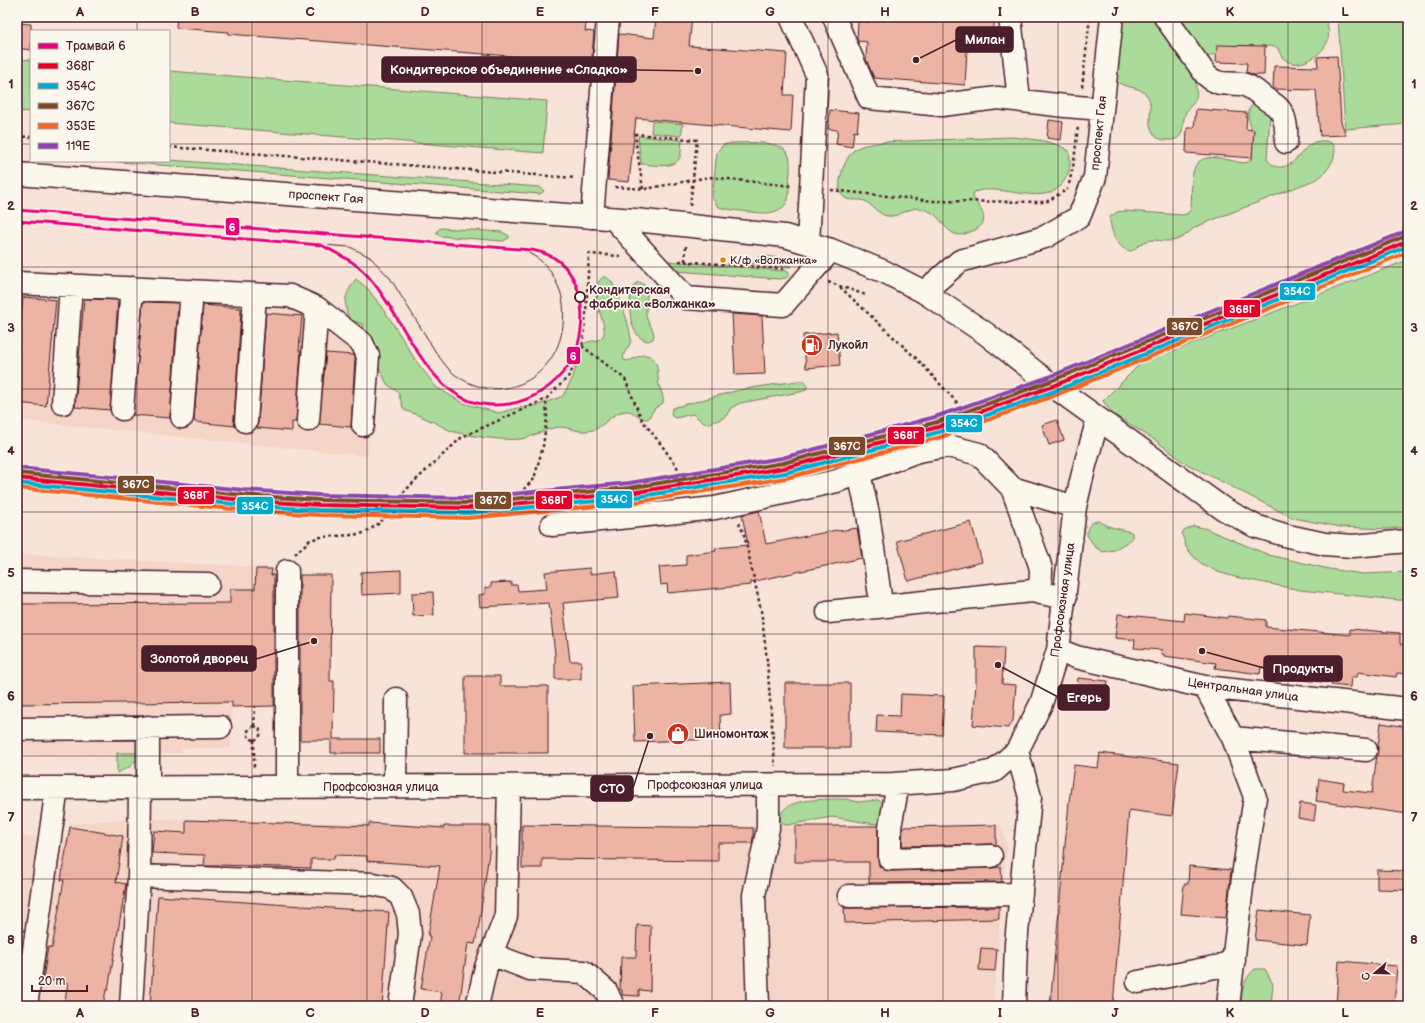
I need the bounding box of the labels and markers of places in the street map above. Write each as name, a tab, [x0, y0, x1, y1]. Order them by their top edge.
callout: Милан	[956, 27, 1013, 52]
callout: Кондитерское объединение «Сладко»	[382, 57, 636, 82]
place label: К/ф «Волжанка»	[730, 254, 817, 267]
marker: К/ф «Волжанка»	[718, 255, 728, 265]
place label: Кондитерская фабрика «Волжанка»	[589, 283, 716, 312]
marker: Кондитерская фабрика «Волжанка»	[574, 291, 586, 303]
fuel station icon: Лукойл	[799, 332, 825, 358]
place label: Лукойл	[827, 338, 868, 353]
callout: Золотой дворец	[142, 646, 256, 671]
callout: Продукты	[1264, 656, 1342, 681]
callout: Егерь	[1058, 685, 1109, 710]
shop icon: Шиномонтаж	[665, 721, 691, 747]
place label: Шиномонтаж	[694, 727, 769, 742]
callout: СТО	[591, 776, 633, 801]

